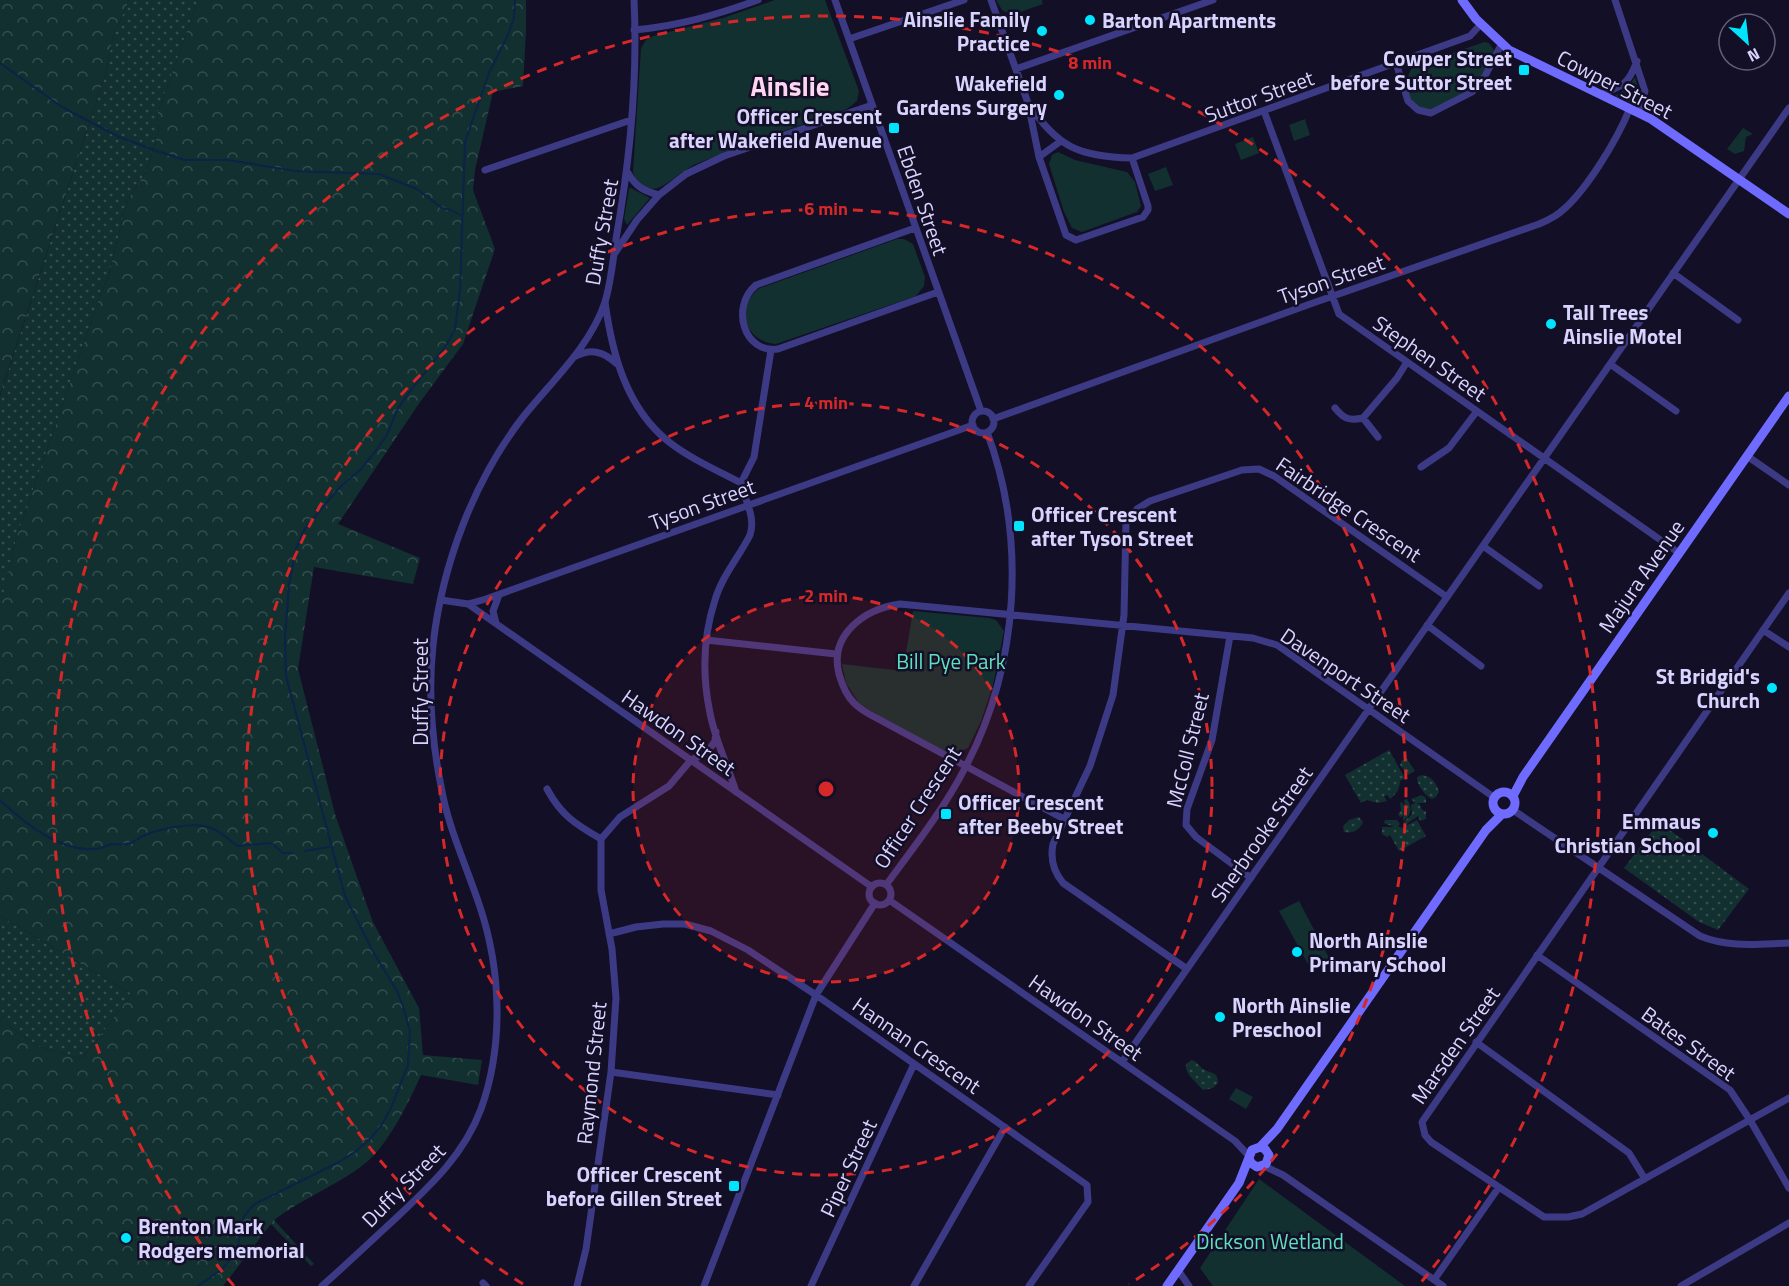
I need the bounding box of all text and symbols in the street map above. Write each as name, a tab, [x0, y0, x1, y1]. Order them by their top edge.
place label: Ainslie Family Practice	[903, 3, 1030, 59]
place label: Barton Apartments	[1102, 4, 1276, 36]
north arrow	[1717, 12, 1777, 72]
marker: Barton Apartments	[1083, 13, 1097, 27]
marker: Ainslie Family Practice	[1035, 24, 1049, 38]
street label: Cowper Street	[1552, 41, 1679, 127]
place label: Cowper Street before Suttor Street	[1330, 42, 1512, 98]
text: N	[1743, 42, 1764, 69]
text: 8 min	[1068, 49, 1112, 76]
street label: Suttor Street	[1200, 61, 1319, 131]
marker: Cowper Street before Suttor Street	[1517, 63, 1531, 77]
district label: Ainslie	[751, 65, 829, 106]
place label: Wakefield Gardens Surgery	[896, 67, 1047, 123]
marker: Wakefield Gardens Surgery	[1052, 88, 1066, 102]
place label: Officer Crescent after Wakefield Avenue	[669, 100, 882, 156]
marker: Officer Crescent after Wakefield Avenue	[887, 121, 901, 135]
street label: Ebden Street	[889, 141, 957, 260]
street label: Duffy Street	[576, 176, 626, 288]
text: 6 min	[804, 195, 848, 222]
street label: Tyson Street	[1274, 246, 1389, 312]
place label: Tall Trees Ainslie Motel	[1563, 296, 1682, 352]
street label: Stephen Street	[1367, 307, 1494, 409]
marker: Tall Trees Ainslie Motel	[1544, 317, 1558, 331]
text: 4 min	[804, 389, 848, 416]
street label: Fairbridge Crescent	[1270, 448, 1429, 570]
street label: Tyson Street	[645, 470, 760, 538]
place label: Officer Crescent after Tyson Street	[1031, 498, 1194, 554]
street label: Majura Avenue	[1590, 513, 1692, 639]
marker: Officer Crescent after Tyson Street	[1012, 519, 1026, 533]
text: 2 min	[804, 582, 848, 609]
street label: Davenport Street	[1274, 619, 1418, 731]
street label: Duffy Street	[404, 638, 436, 746]
park label: Bill Pye Park	[896, 645, 1006, 677]
place label: St Bridgid's Church	[1656, 660, 1760, 716]
street label: Hawdon Street	[615, 681, 743, 784]
marker: St Bridgid's Church	[1765, 681, 1779, 695]
street label: McColl Street	[1157, 689, 1217, 811]
street label: Officer Crescent	[865, 739, 969, 875]
street label: Sherbrooke Street	[1202, 759, 1320, 909]
centre of rings	[816, 779, 836, 799]
place label: Officer Crescent after Beeby Street	[958, 786, 1124, 842]
place label: Emmaus Christian School	[1554, 805, 1701, 861]
marker: Officer Crescent after Beeby Street	[939, 807, 953, 821]
marker: Emmaus Christian School	[1706, 826, 1720, 840]
place label: North Ainslie Primary School	[1309, 924, 1446, 980]
marker: North Ainslie Primary School	[1290, 945, 1304, 959]
street label: Hawdon Street	[1022, 966, 1150, 1069]
street label: Marsden Street	[1403, 979, 1508, 1110]
street label: Hannan Crescent	[846, 989, 988, 1102]
place label: North Ainslie Preschool	[1232, 989, 1351, 1045]
street label: Bates Street	[1635, 998, 1743, 1089]
street label: Raymond Street	[568, 999, 614, 1146]
marker: North Ainslie Preschool	[1213, 1010, 1227, 1024]
street label: Piper Street	[811, 1113, 885, 1222]
street label: Duffy Street	[354, 1135, 453, 1234]
place label: Officer Crescent before Gillen Street	[546, 1158, 722, 1214]
marker: Officer Crescent before Gillen Street	[727, 1179, 741, 1193]
place label: Brenton Mark Rodgers memorial	[138, 1210, 305, 1266]
park label: Dickson Wetland	[1196, 1225, 1344, 1257]
marker: Brenton Mark Rodgers memorial	[119, 1231, 133, 1245]

